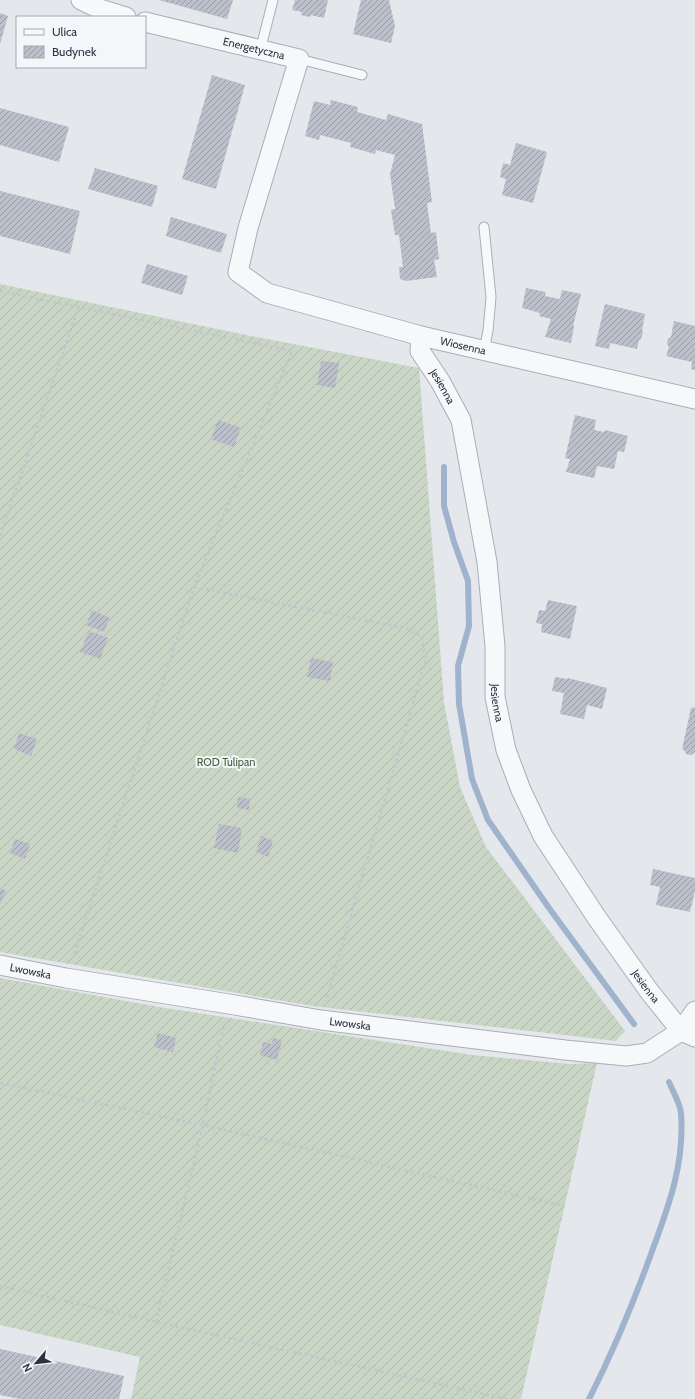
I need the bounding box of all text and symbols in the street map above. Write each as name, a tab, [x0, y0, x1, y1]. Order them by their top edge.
legend	[16, 16, 146, 68]
text: Ulica	[52, 24, 77, 39]
street label: Energetyczna	[222, 34, 287, 63]
text: Budynek	[52, 44, 97, 59]
street label: Wiosenna	[439, 334, 488, 358]
street label: Jesienna	[426, 365, 458, 407]
street label: Jesienna	[488, 683, 507, 724]
park label: ROD Tulipan	[197, 755, 255, 769]
street label: Lwowska	[9, 960, 53, 982]
street label: Jesienna	[628, 966, 663, 1006]
street label: Lwowska	[329, 1014, 372, 1033]
north arrow	[16, 1343, 56, 1383]
text: N	[19, 1361, 35, 1374]

